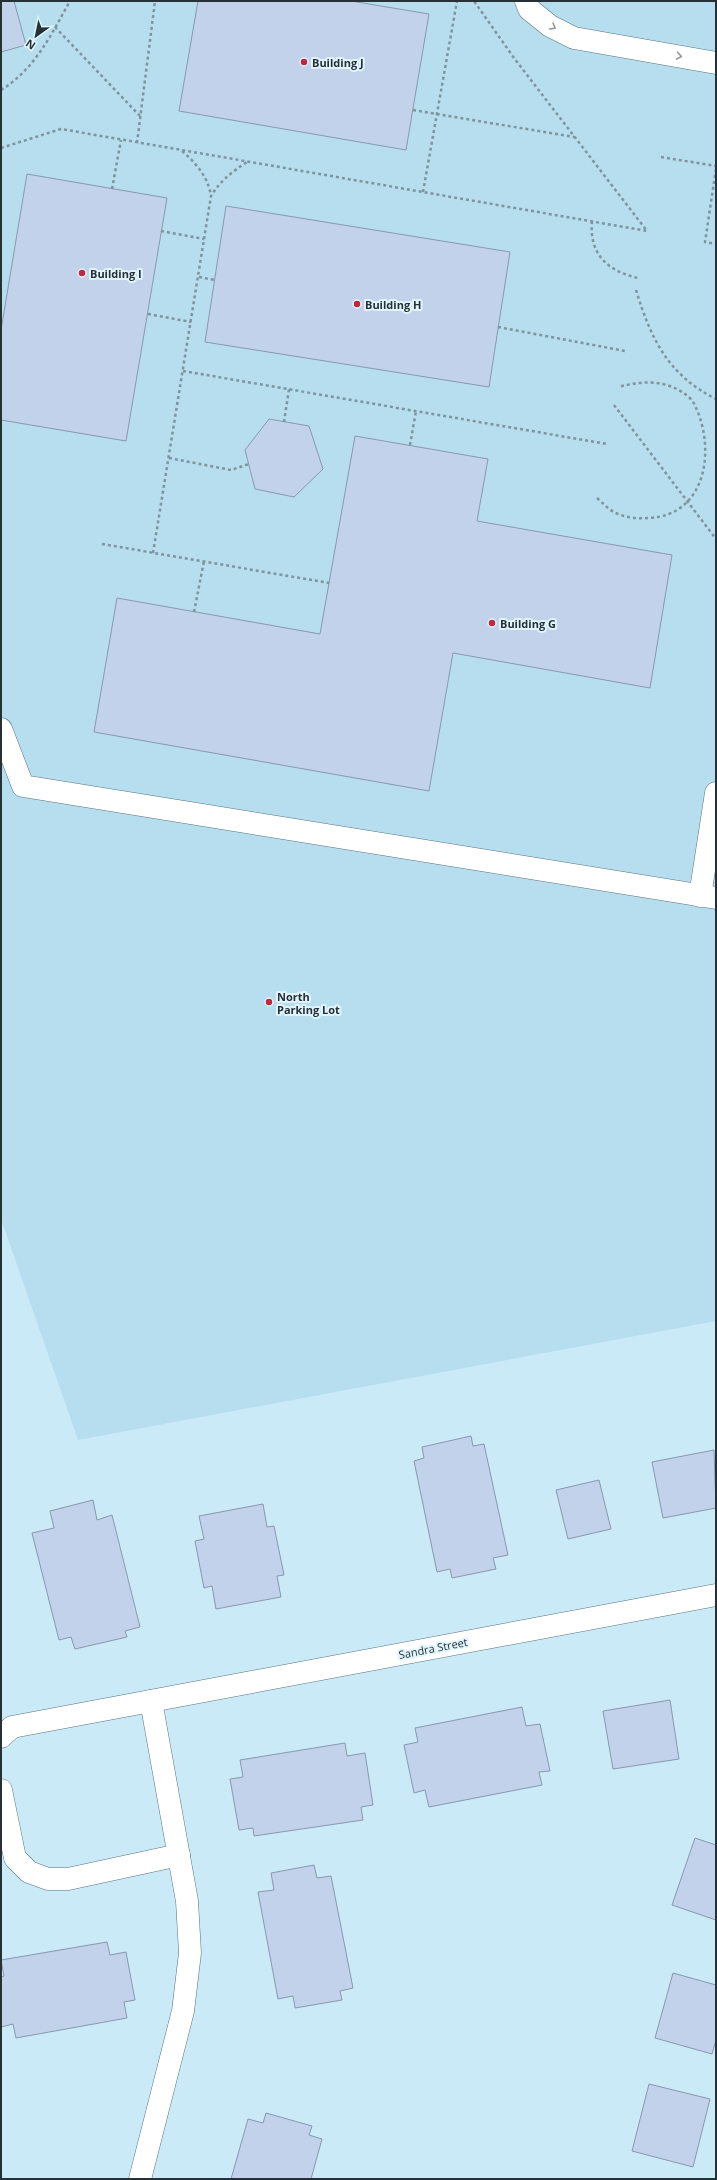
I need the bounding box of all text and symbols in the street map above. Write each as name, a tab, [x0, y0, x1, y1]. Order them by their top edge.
north arrow	[16, 16, 56, 56]
one-way arrow	[549, 23, 556, 30]
text: N	[22, 36, 38, 54]
one-way arrow	[676, 51, 682, 60]
place label: Building J	[312, 55, 364, 70]
marker: Building J	[299, 57, 309, 67]
place label: Building I	[90, 266, 142, 281]
marker: Building I	[77, 268, 87, 278]
place label: Building H	[365, 297, 421, 312]
marker: Building H	[352, 299, 362, 309]
place label: Building G	[500, 616, 556, 631]
marker: Building G	[487, 618, 497, 628]
place label: North Parking Lot	[277, 989, 340, 1017]
marker: North Parking Lot	[264, 997, 274, 1007]
street label: Sandra Street	[397, 1634, 469, 1662]

